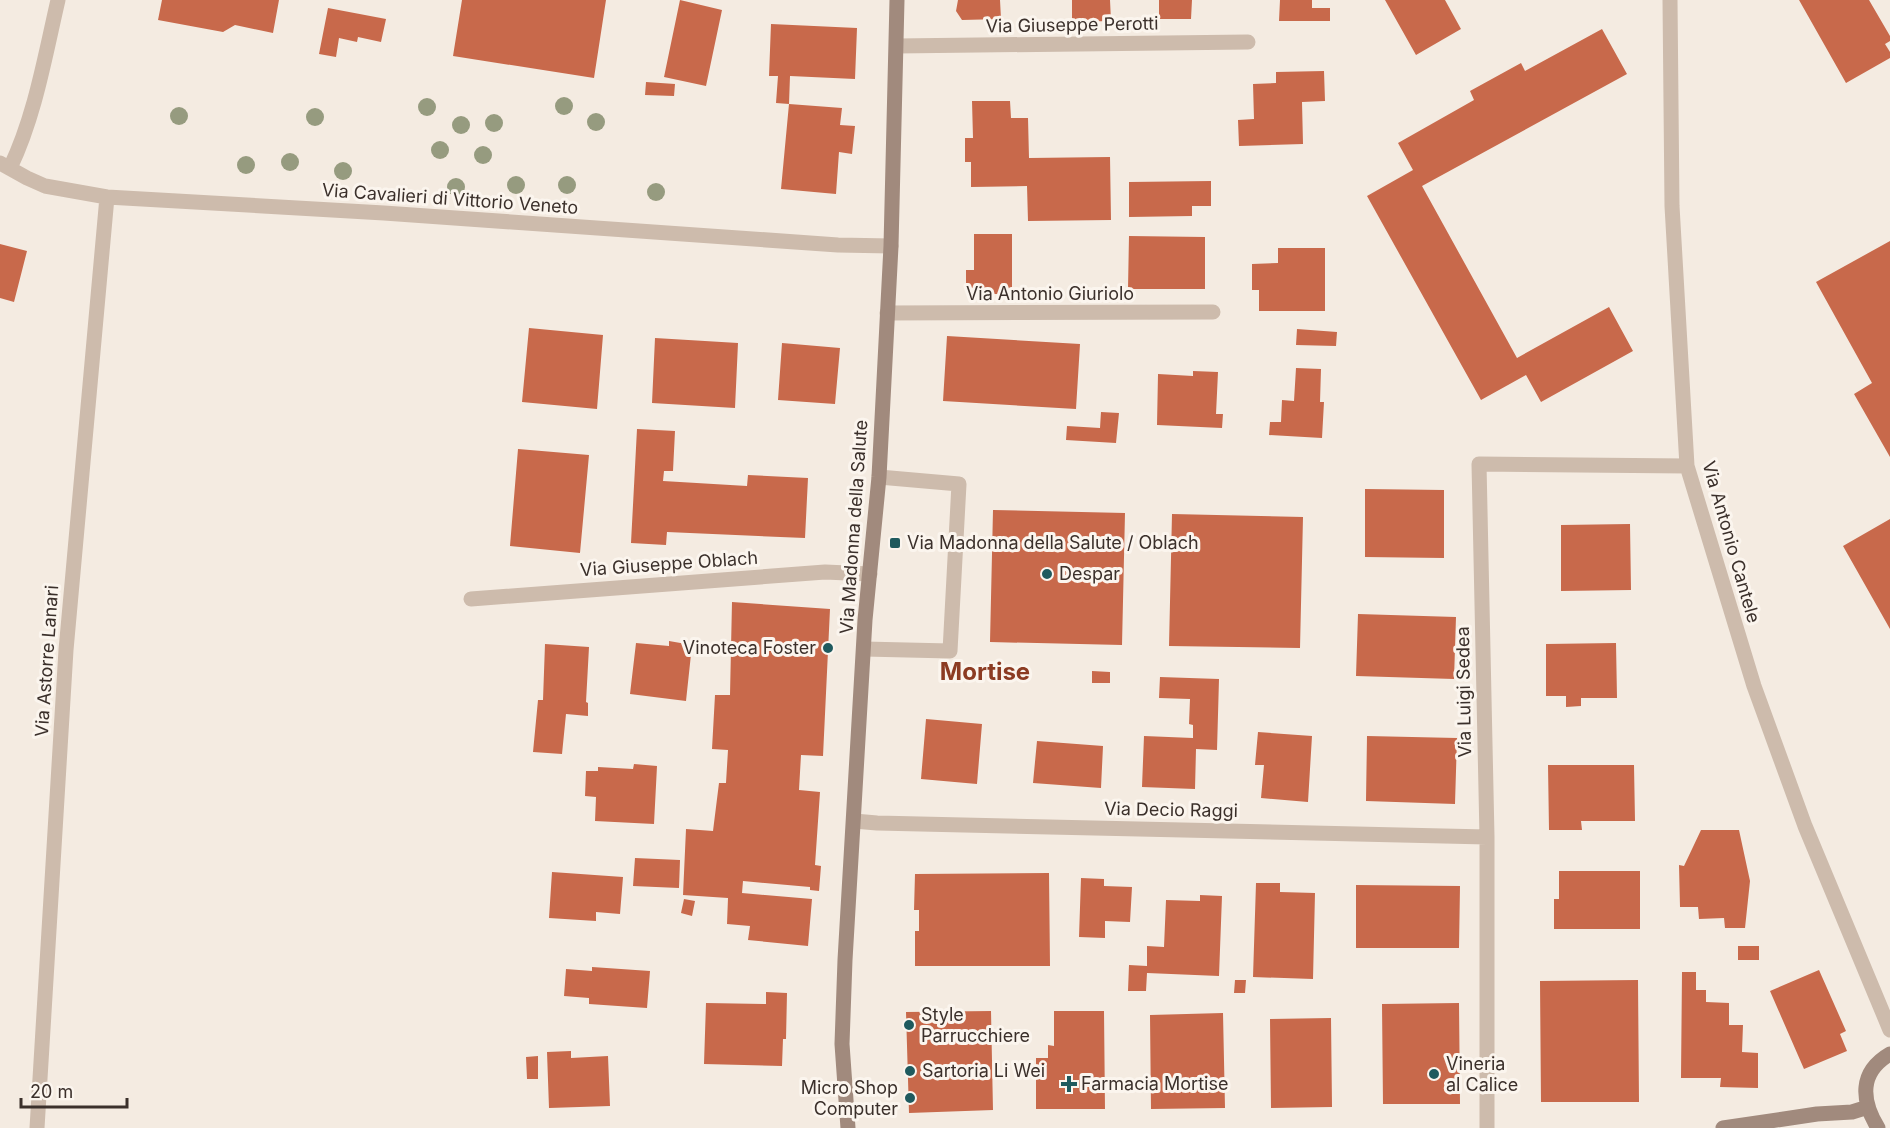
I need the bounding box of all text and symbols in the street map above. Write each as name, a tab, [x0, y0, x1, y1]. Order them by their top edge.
street label: Via Giuseppe Perotti	[985, 12, 1159, 37]
street label: Via Cavalieri di Vittorio Veneto	[321, 179, 579, 218]
street label: Via Antonio Giuriolo	[966, 283, 1134, 304]
street label: Via Madonna della Salute	[836, 419, 871, 635]
street label: Via Antonio Cantele	[1698, 459, 1765, 625]
place label: Via Madonna della Salute / Oblach	[907, 532, 1199, 553]
marker: Via Madonna della Salute / Oblach	[888, 536, 902, 550]
street label: Via Giuseppe Oblach	[579, 547, 759, 580]
place label: Despar	[1059, 563, 1120, 584]
marker: Despar	[1040, 567, 1054, 581]
street label: Via Astorre Lanari	[31, 584, 62, 737]
street label: Via Luigi Sedea	[1452, 626, 1475, 758]
place label: Vinoteca Foster	[683, 637, 816, 658]
marker: Vinoteca Foster	[821, 641, 835, 655]
district label: Mortise	[940, 657, 1030, 686]
street label: Via Decio Raggi	[1104, 798, 1238, 821]
place label: Style Parrucchiere	[921, 1004, 1030, 1046]
marker: Style Parrucchiere	[902, 1018, 916, 1032]
place label: Vineria al Calice	[1446, 1053, 1518, 1095]
place label: Sartoria Li Wei	[922, 1060, 1045, 1081]
marker: Sartoria Li Wei	[903, 1064, 917, 1078]
marker: Vineria al Calice	[1427, 1067, 1441, 1081]
scale bar	[21, 1071, 128, 1109]
place label: Farmacia Mortise	[1081, 1073, 1228, 1094]
place label: Micro Shop Computer	[801, 1077, 898, 1119]
marker: Farmacia Mortise	[1062, 1077, 1076, 1091]
text: 20 m	[30, 1081, 73, 1102]
marker: Micro Shop Computer	[903, 1091, 917, 1105]

